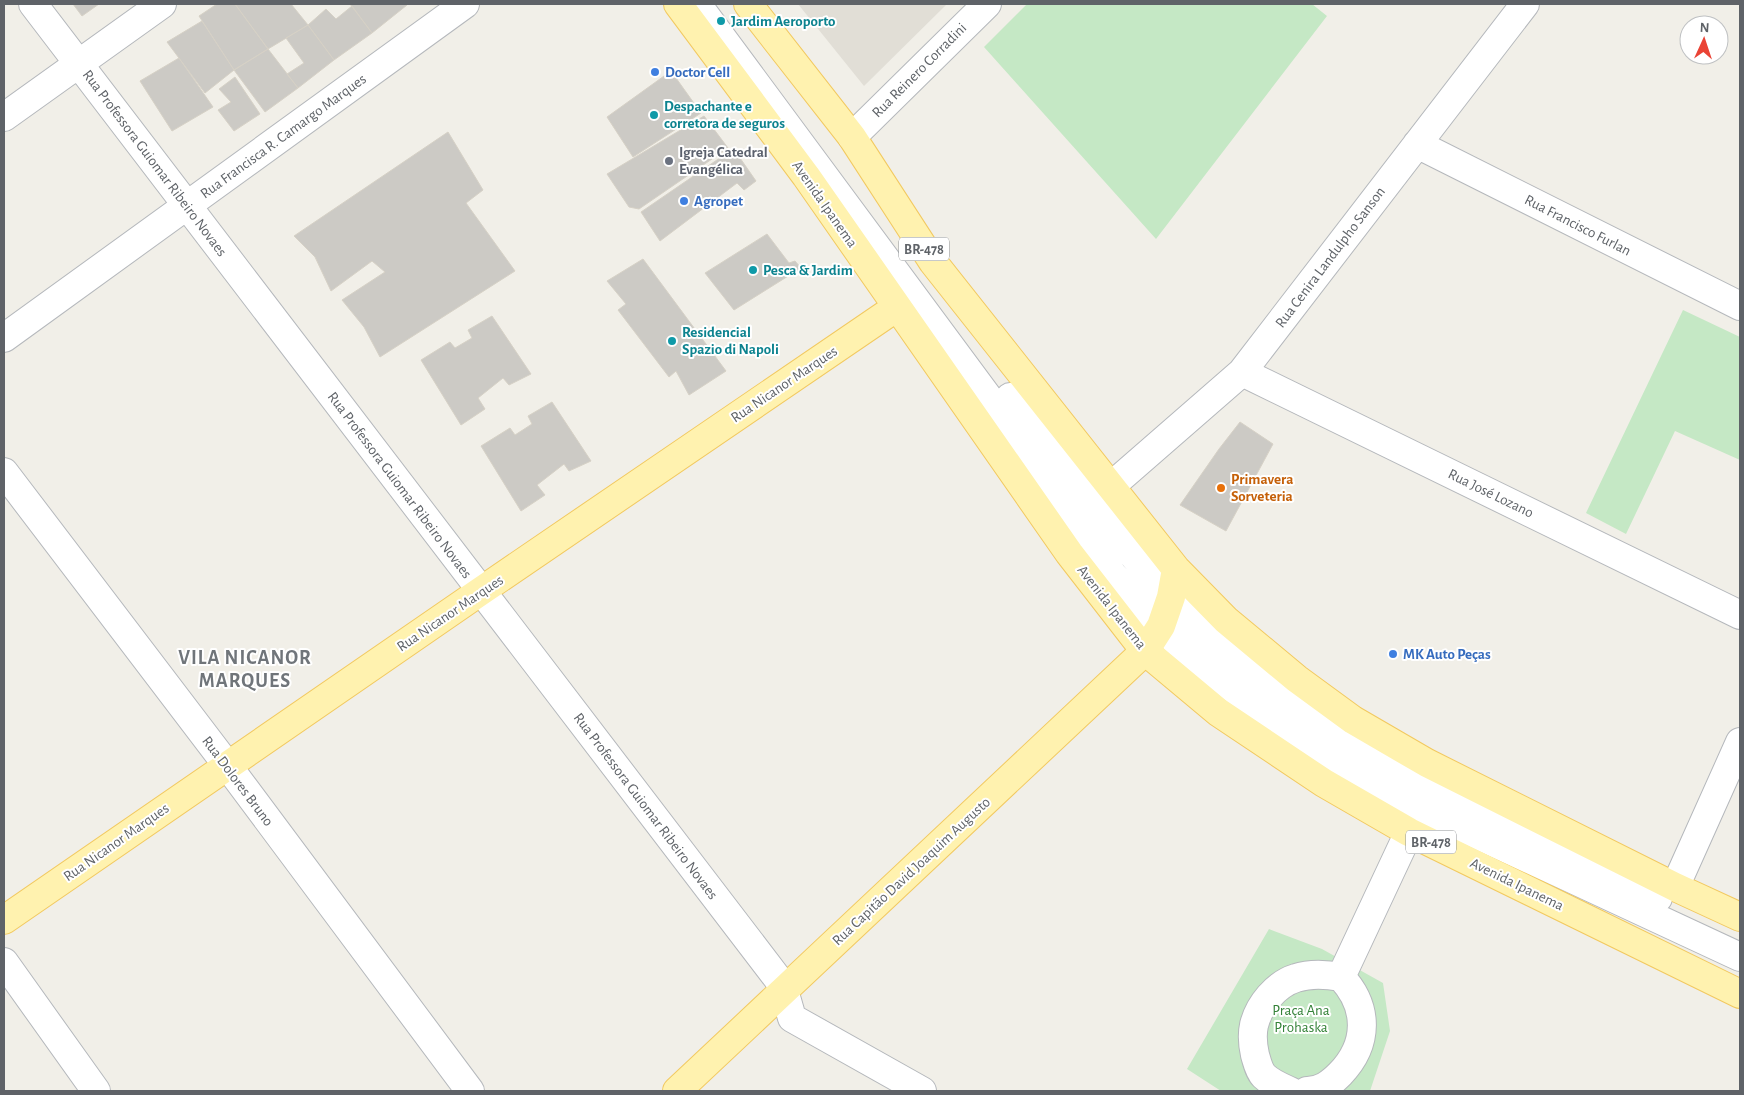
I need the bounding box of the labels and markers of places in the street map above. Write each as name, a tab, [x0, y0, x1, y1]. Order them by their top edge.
place label: Jardim Aeroporto	[731, 14, 836, 29]
marker: Jardim Aeroporto	[715, 15, 727, 27]
place label: Doctor Cell	[665, 65, 730, 80]
marker: Doctor Cell	[649, 66, 661, 78]
place label: Despachante e corretora de seguros	[664, 99, 785, 131]
marker: Despachante e corretora de seguros	[648, 109, 660, 121]
place label: Igreja Catedral Evangélica	[679, 145, 768, 177]
marker: Igreja Catedral Evangélica	[663, 155, 675, 167]
place label: Agropet	[694, 194, 743, 209]
marker: Agropet	[678, 195, 690, 207]
place label: Pesca & Jardim	[763, 263, 853, 278]
marker: Pesca & Jardim	[747, 264, 759, 276]
place label: Residencial Spazio di Napoli	[682, 325, 779, 357]
marker: Residencial Spazio di Napoli	[666, 335, 678, 347]
place label: Primavera Sorveteria	[1231, 472, 1293, 504]
marker: Primavera Sorveteria	[1215, 482, 1227, 494]
place label: MK Auto Peças	[1403, 647, 1491, 662]
marker: MK Auto Peças	[1387, 648, 1399, 660]

